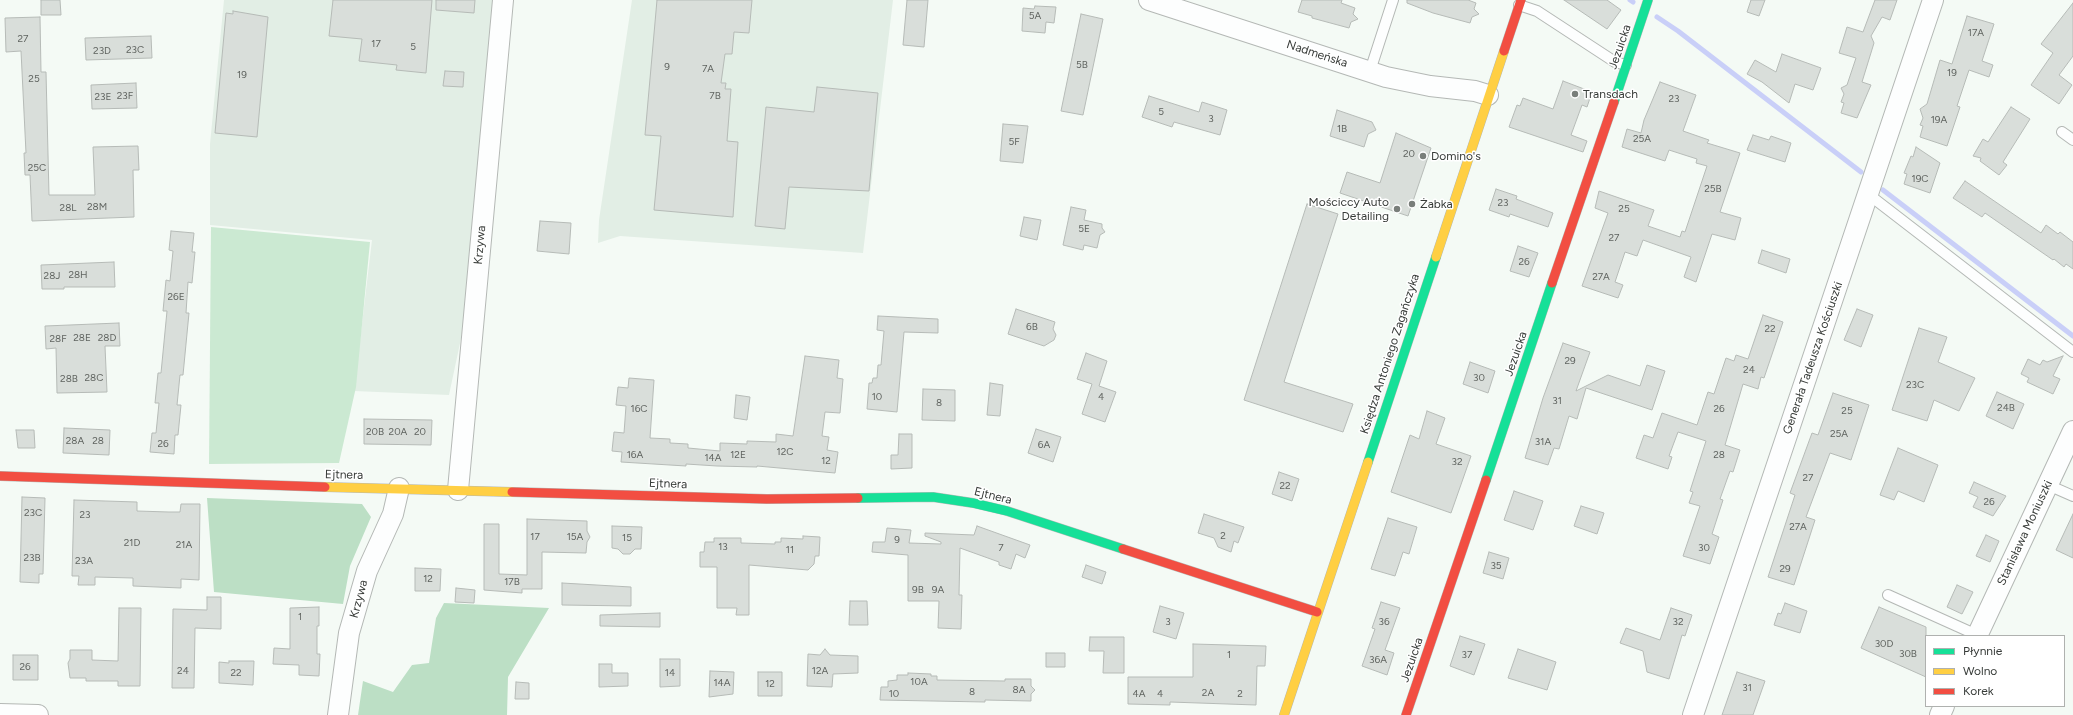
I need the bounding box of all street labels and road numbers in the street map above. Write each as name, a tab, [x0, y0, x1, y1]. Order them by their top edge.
street label: Jezuicka	[1606, 23, 1634, 71]
street label: Nadmeńska	[1285, 37, 1349, 71]
street label: Krzywa	[471, 225, 489, 265]
street label: Księdza Antoniego Zagańczyka	[1357, 272, 1423, 436]
street label: Generała Tadeusza Kościuszki	[1780, 280, 1846, 436]
street label: Jezuicka	[1502, 330, 1530, 378]
street label: Ejtnera	[325, 467, 363, 483]
street label: Ejtnera	[649, 476, 687, 492]
street label: Stanisława Moniuszki	[1994, 478, 2056, 588]
street label: Ejtnera	[973, 484, 1013, 508]
street label: Krzywa	[347, 578, 371, 620]
street label: Jezuicka	[1398, 636, 1426, 684]

